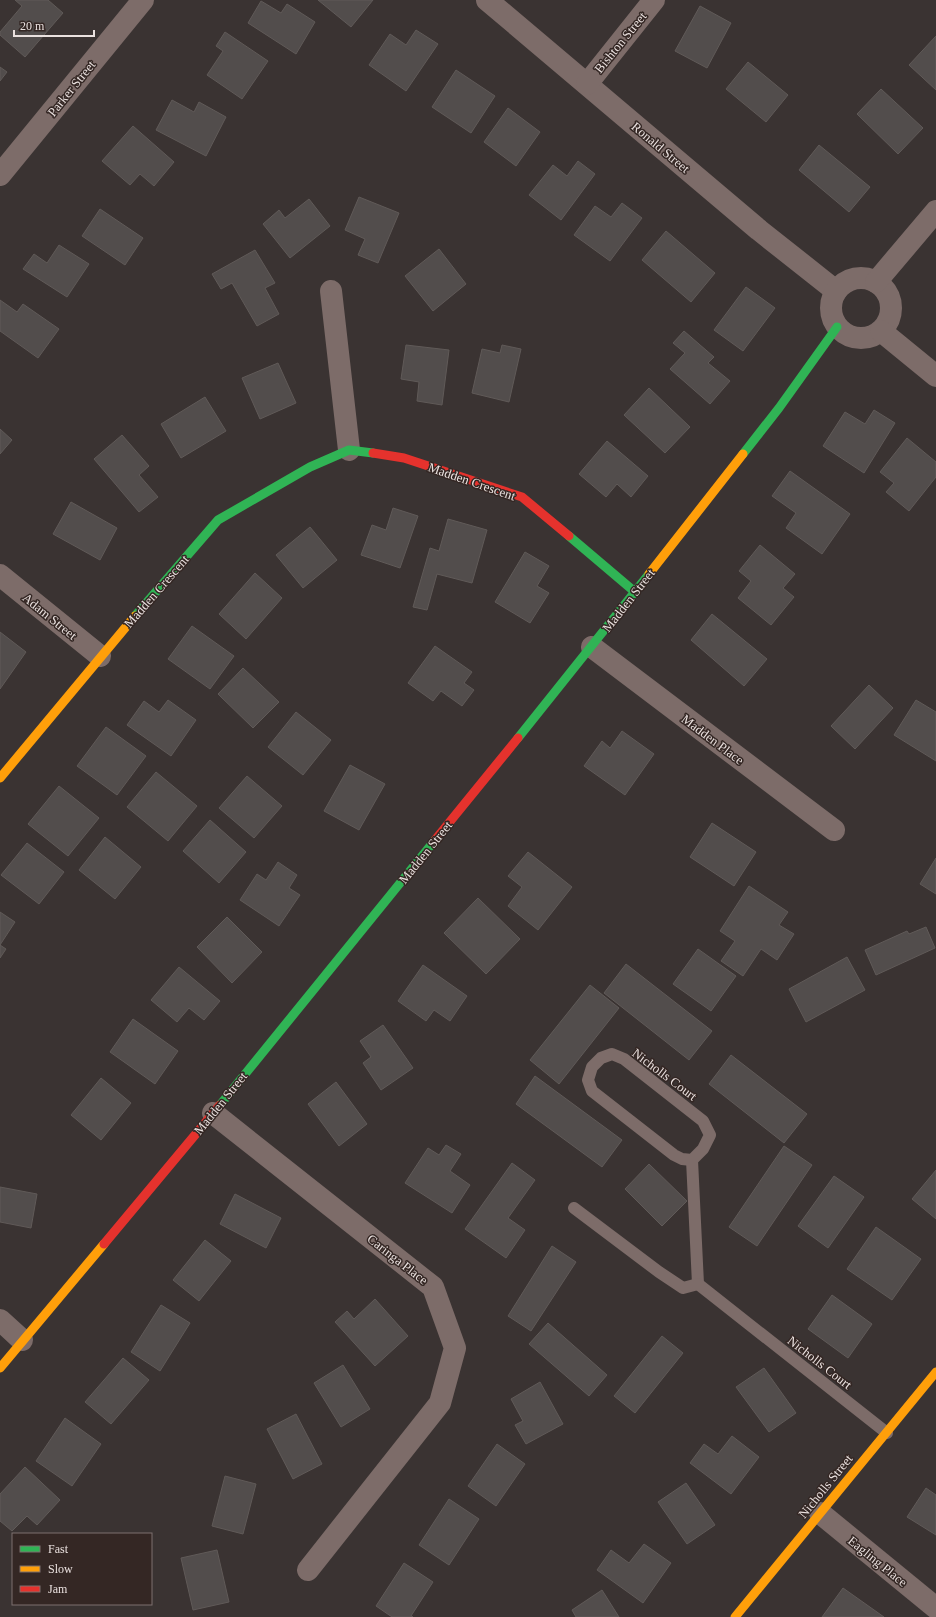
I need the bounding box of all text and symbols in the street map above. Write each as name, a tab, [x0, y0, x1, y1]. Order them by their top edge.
street label: Bishton Street	[591, 9, 650, 76]
scale bar	[14, 12, 94, 38]
text: 20 m	[20, 19, 45, 33]
street label: Parker Street	[44, 57, 99, 119]
street label: Ronald Street	[629, 119, 693, 176]
street label: Madden Crescent	[426, 460, 518, 504]
street label: Madden Crescent	[121, 552, 192, 631]
street label: Madden Street	[599, 565, 658, 635]
street label: Adam Street	[20, 590, 80, 643]
street label: Madden Place	[679, 711, 747, 768]
street label: Madden Street	[396, 818, 455, 887]
street label: Nicholls Court	[629, 1045, 700, 1104]
street label: Madden Street	[191, 1069, 250, 1138]
street label: Caringa Place	[364, 1231, 431, 1288]
street label: Nicholls Court	[785, 1333, 855, 1392]
street label: Nicholls Street	[795, 1451, 856, 1521]
legend	[12, 1533, 152, 1605]
street label: Eagling Place	[845, 1533, 910, 1590]
text: Fast	[48, 1542, 69, 1556]
text: Slow	[48, 1562, 73, 1576]
text: Jam	[48, 1582, 68, 1596]

